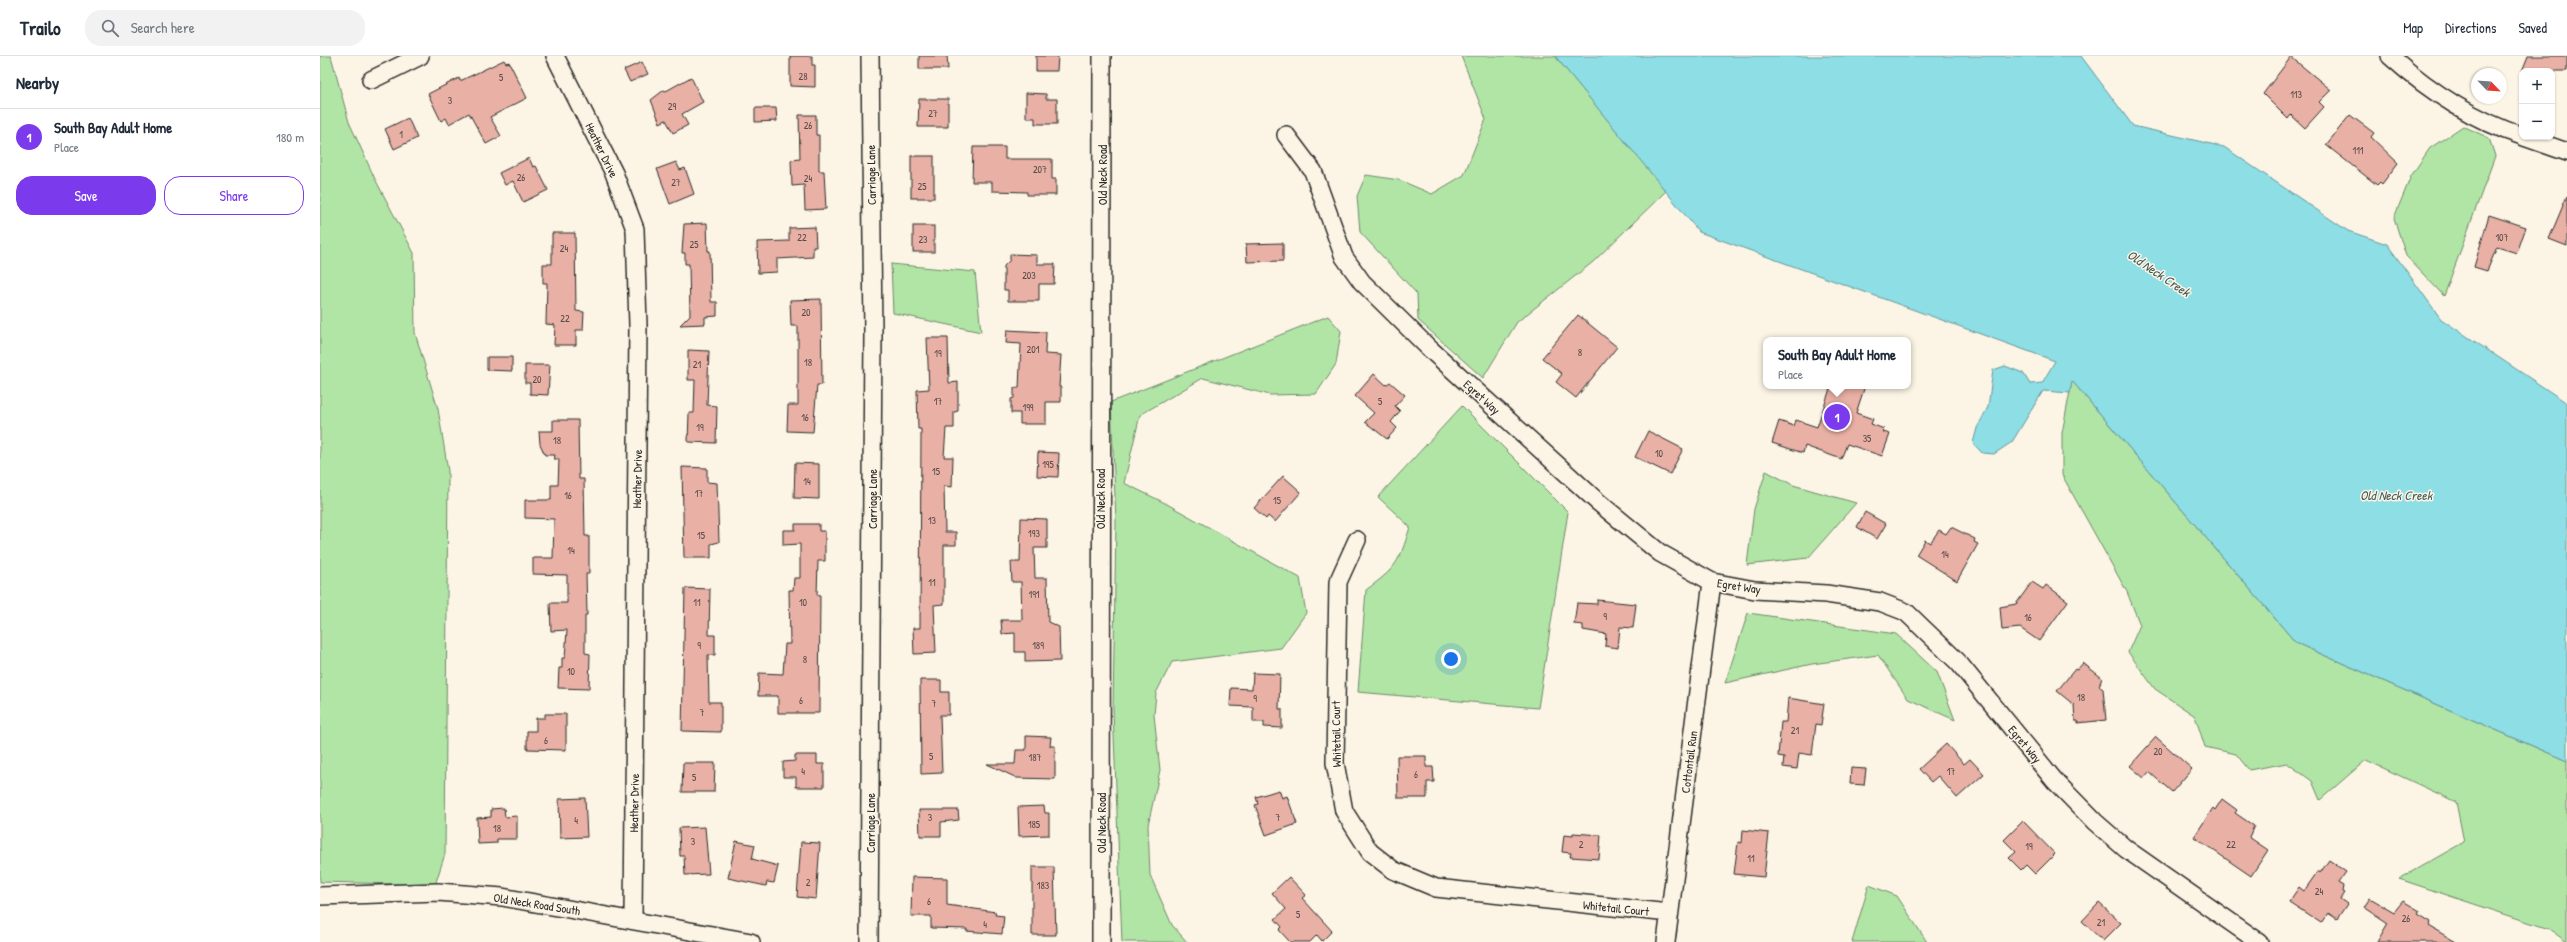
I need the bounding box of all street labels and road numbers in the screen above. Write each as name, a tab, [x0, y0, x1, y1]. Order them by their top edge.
street label: Heather Drive	[581, 120, 623, 180]
street label: Old Neck Road	[1094, 144, 1111, 205]
street label: Carriage Lane	[862, 145, 880, 205]
street label: Egret Way	[1460, 376, 1504, 418]
street label: Heather Drive	[628, 449, 646, 509]
street label: Old Neck Road	[1092, 468, 1109, 529]
street label: Carriage Lane	[864, 469, 881, 529]
street label: Egret Way	[1716, 574, 1762, 598]
street label: Whitetail Court	[1327, 700, 1345, 767]
street label: Egret Way	[2004, 722, 2046, 766]
street label: Cottontail Run	[1677, 730, 1701, 794]
street label: Heather Drive	[625, 773, 643, 833]
street label: Old Neck Road	[1093, 792, 1110, 853]
street label: Carriage Lane	[862, 793, 879, 853]
street label: Old Neck Road South	[492, 889, 582, 919]
street label: Whitetail Court	[1582, 896, 1651, 920]

